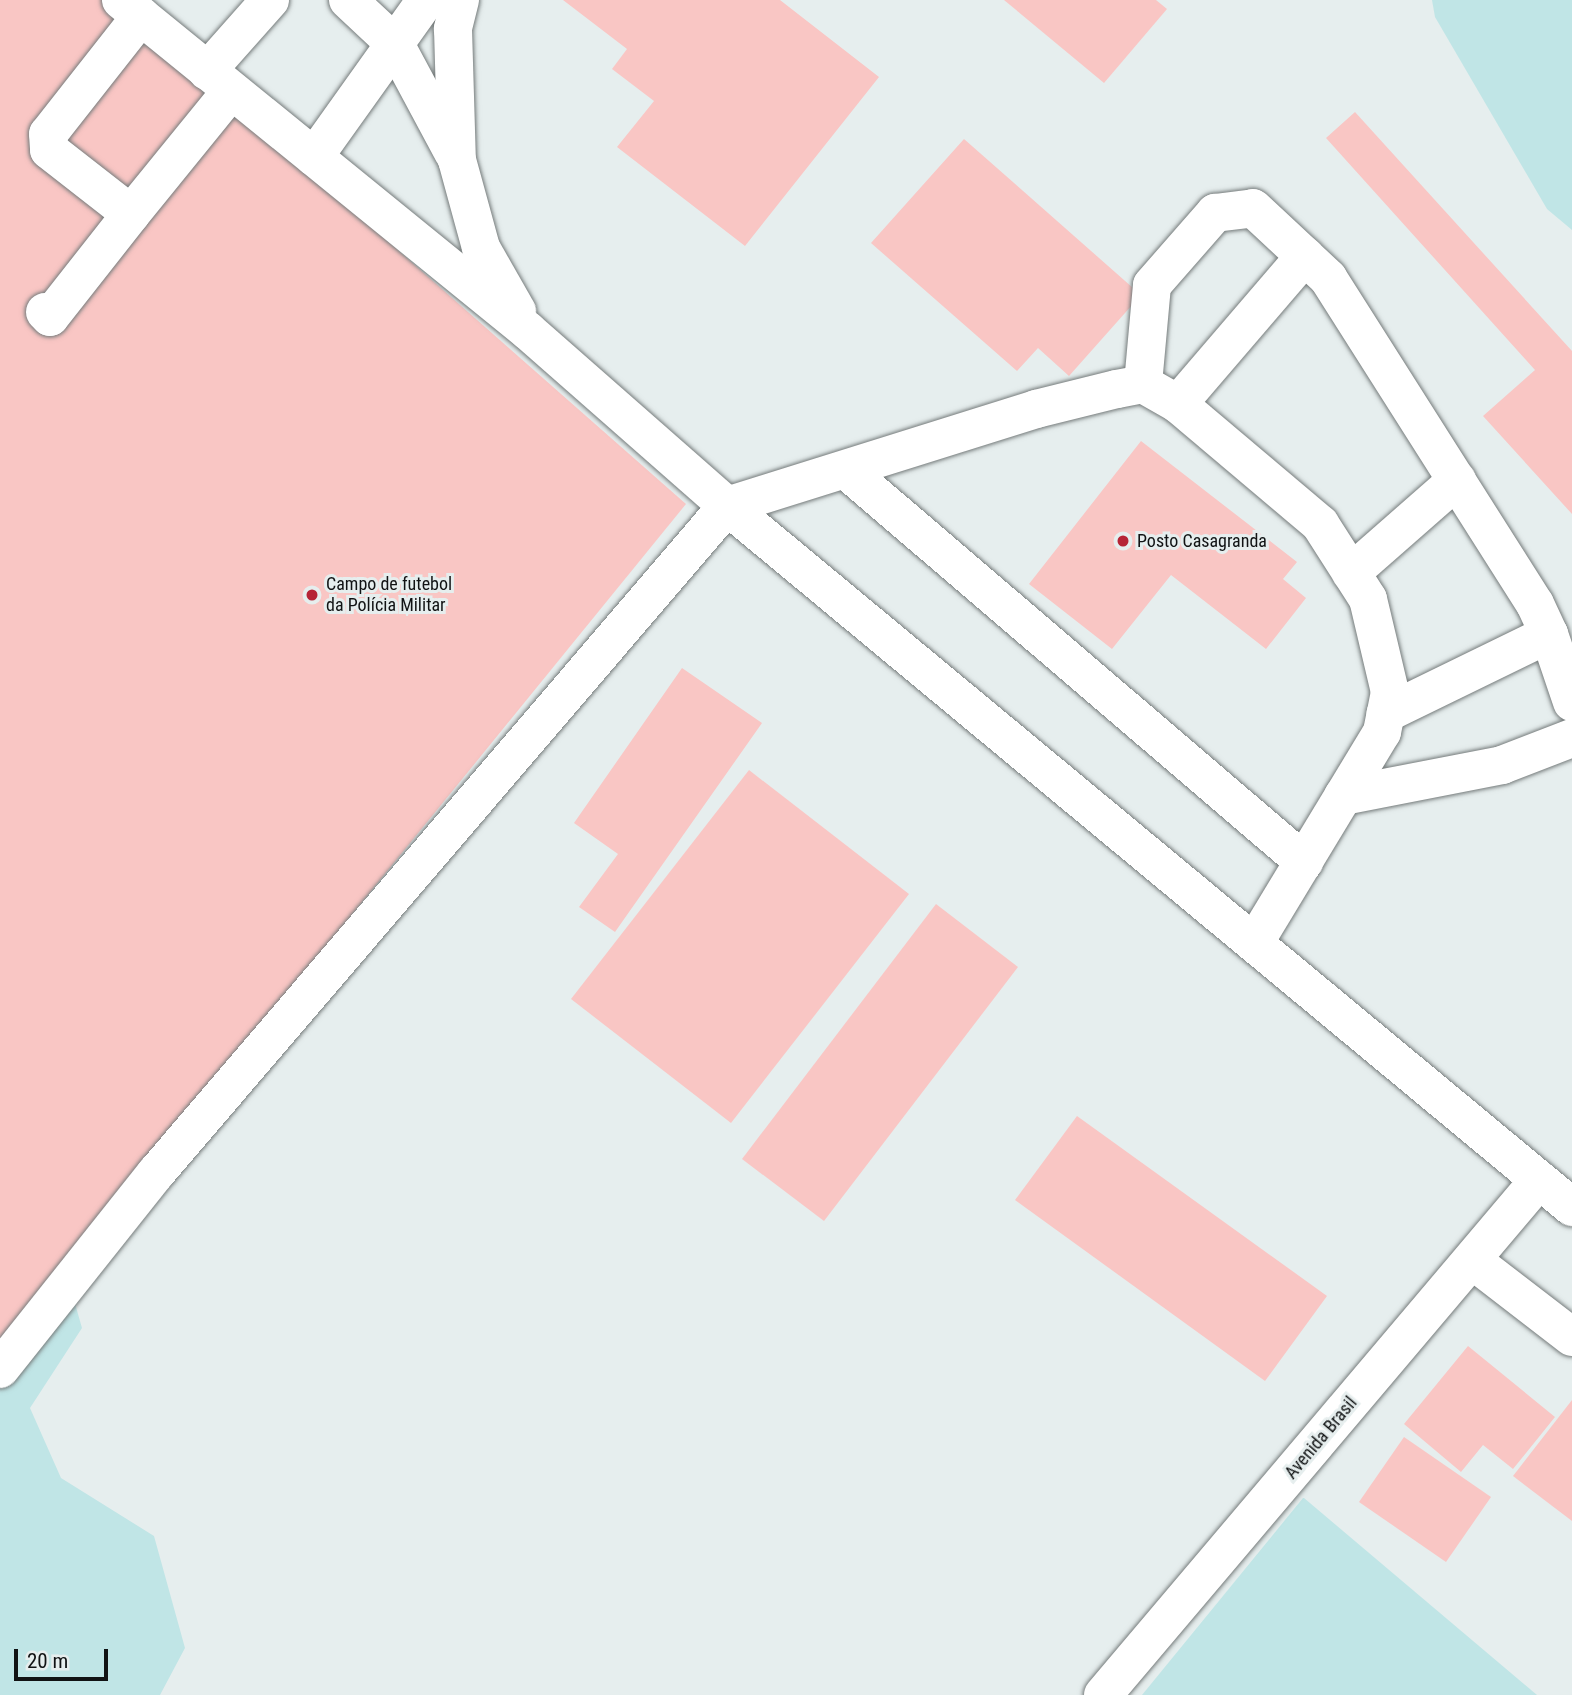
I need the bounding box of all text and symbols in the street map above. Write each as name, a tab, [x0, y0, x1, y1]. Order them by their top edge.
place label: Posto Casagranda	[1137, 530, 1267, 552]
marker: Posto Casagranda	[1115, 533, 1131, 549]
place label: Campo de futebol da Polícia Militar	[326, 574, 452, 616]
marker: Campo de futebol da Polícia Militar	[304, 587, 320, 603]
street label: Avenida Brasil	[1280, 1393, 1362, 1483]
scale bar	[18, 1636, 112, 1680]
text: 20 m	[27, 1649, 68, 1673]

